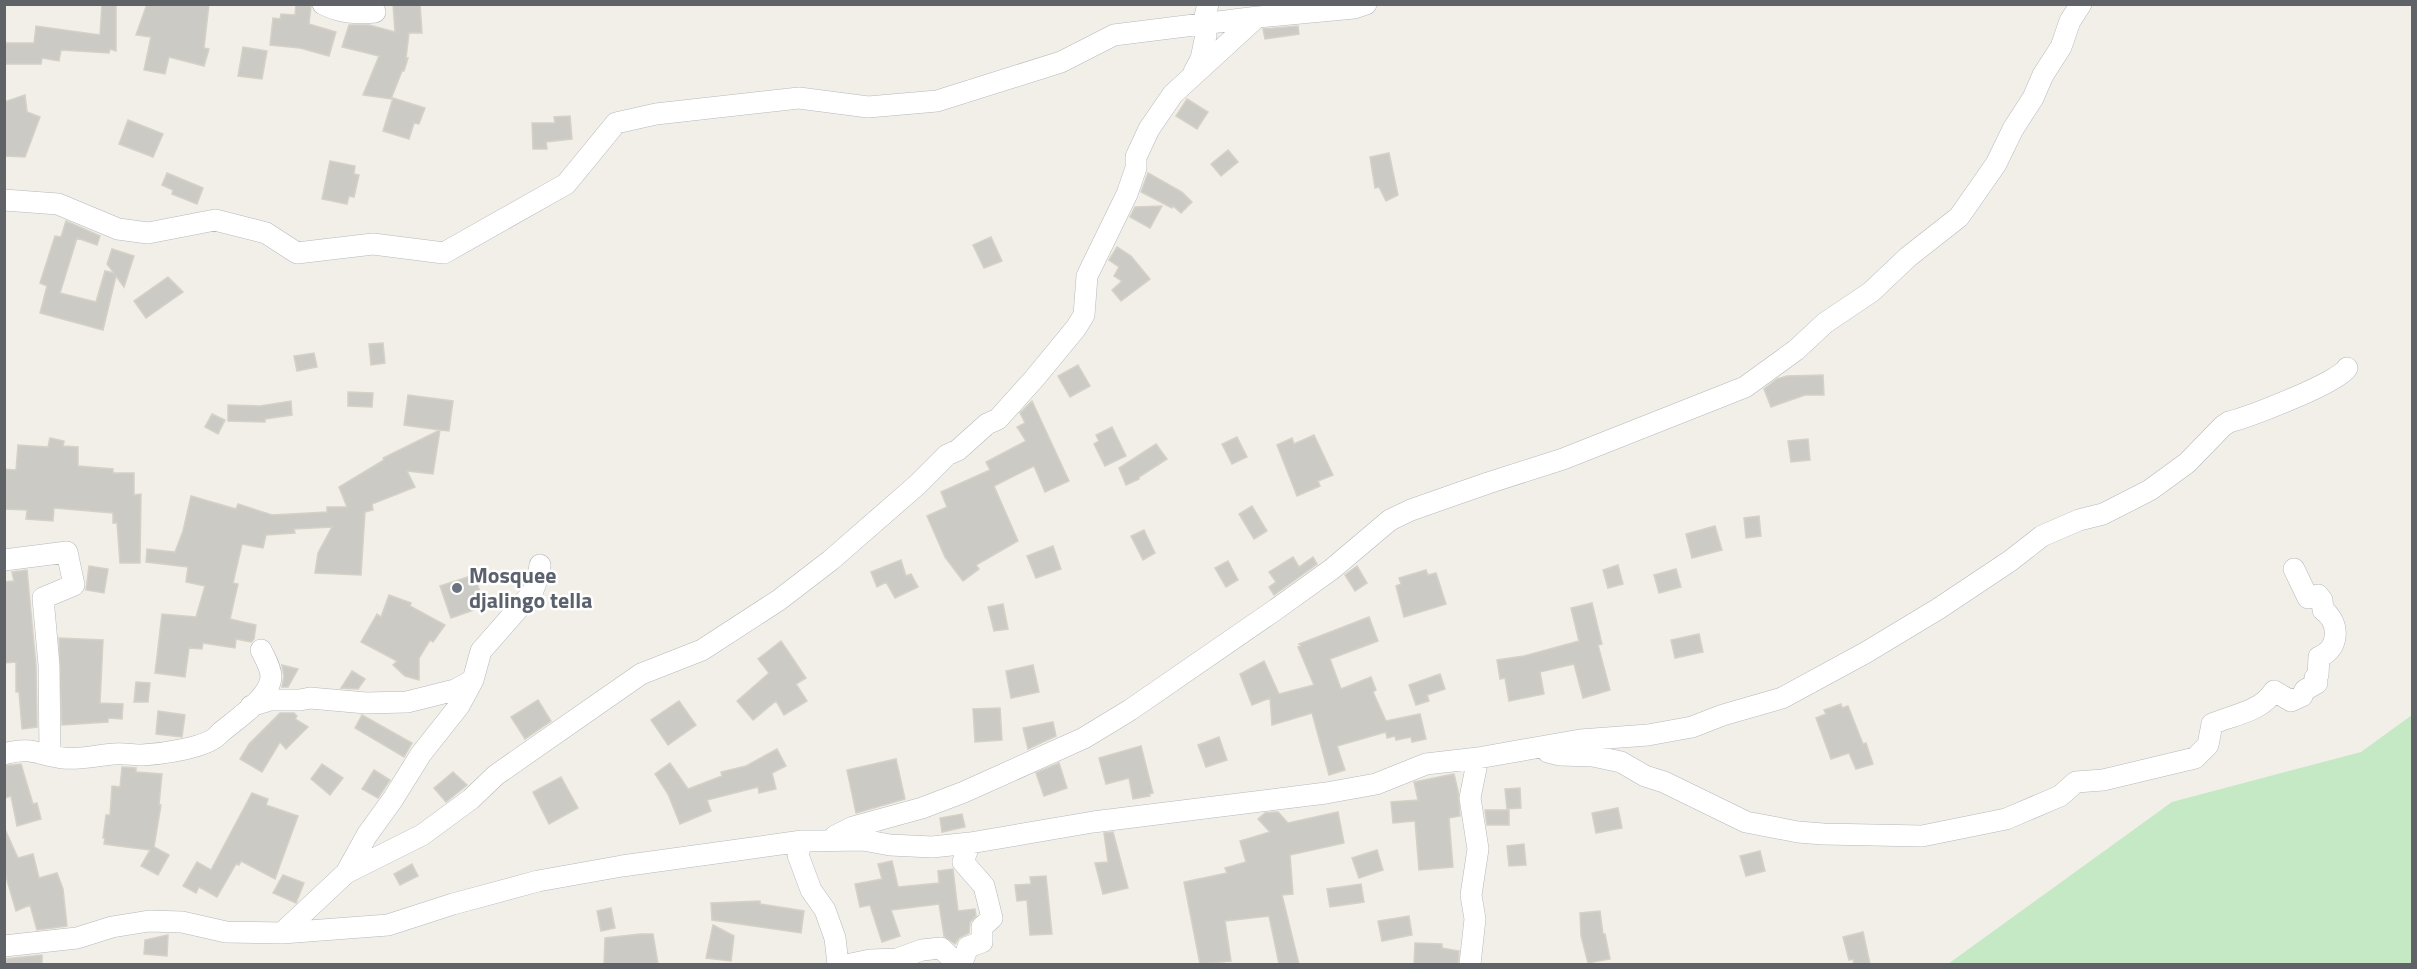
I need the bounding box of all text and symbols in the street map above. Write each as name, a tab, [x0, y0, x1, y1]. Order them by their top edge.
place label: Mosquee djalingo tella	[469, 558, 592, 617]
marker: Mosquee djalingo tella	[450, 581, 464, 595]

